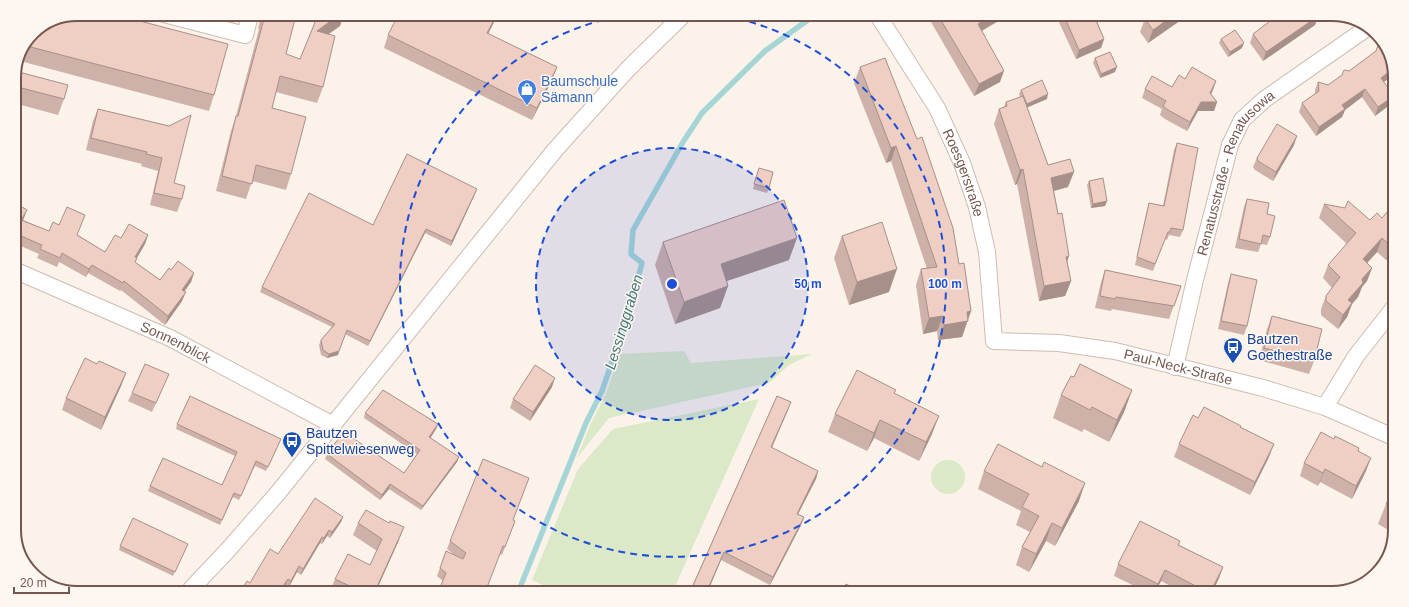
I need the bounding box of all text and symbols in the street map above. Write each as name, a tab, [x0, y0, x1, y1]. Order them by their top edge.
place label: Baumschule Sämann	[541, 73, 618, 105]
shop icon: Baumschule Sämann	[516, 78, 538, 106]
street label: Renatusstraße - Renatusowa	[1194, 87, 1278, 257]
street label: Roesgerstraße	[940, 126, 987, 218]
water label: Lessinggraben	[601, 272, 646, 371]
centre of rings	[665, 277, 679, 291]
text: 50 m	[794, 277, 822, 291]
text: 100 m	[928, 277, 962, 291]
street label: Sonnenblick	[138, 318, 214, 367]
place label: Bautzen Goethestraße	[1247, 331, 1333, 363]
bus stop icon: Bautzen Goethestraße	[1222, 336, 1244, 364]
street label: Paul-Neck-Straße	[1122, 346, 1234, 388]
place label: Bautzen Spittelwiesenweg	[306, 425, 414, 457]
bus stop icon: Bautzen Spittelwiesenweg	[281, 430, 303, 458]
scale bar	[14, 569, 69, 595]
text: 20 m	[20, 576, 47, 590]

